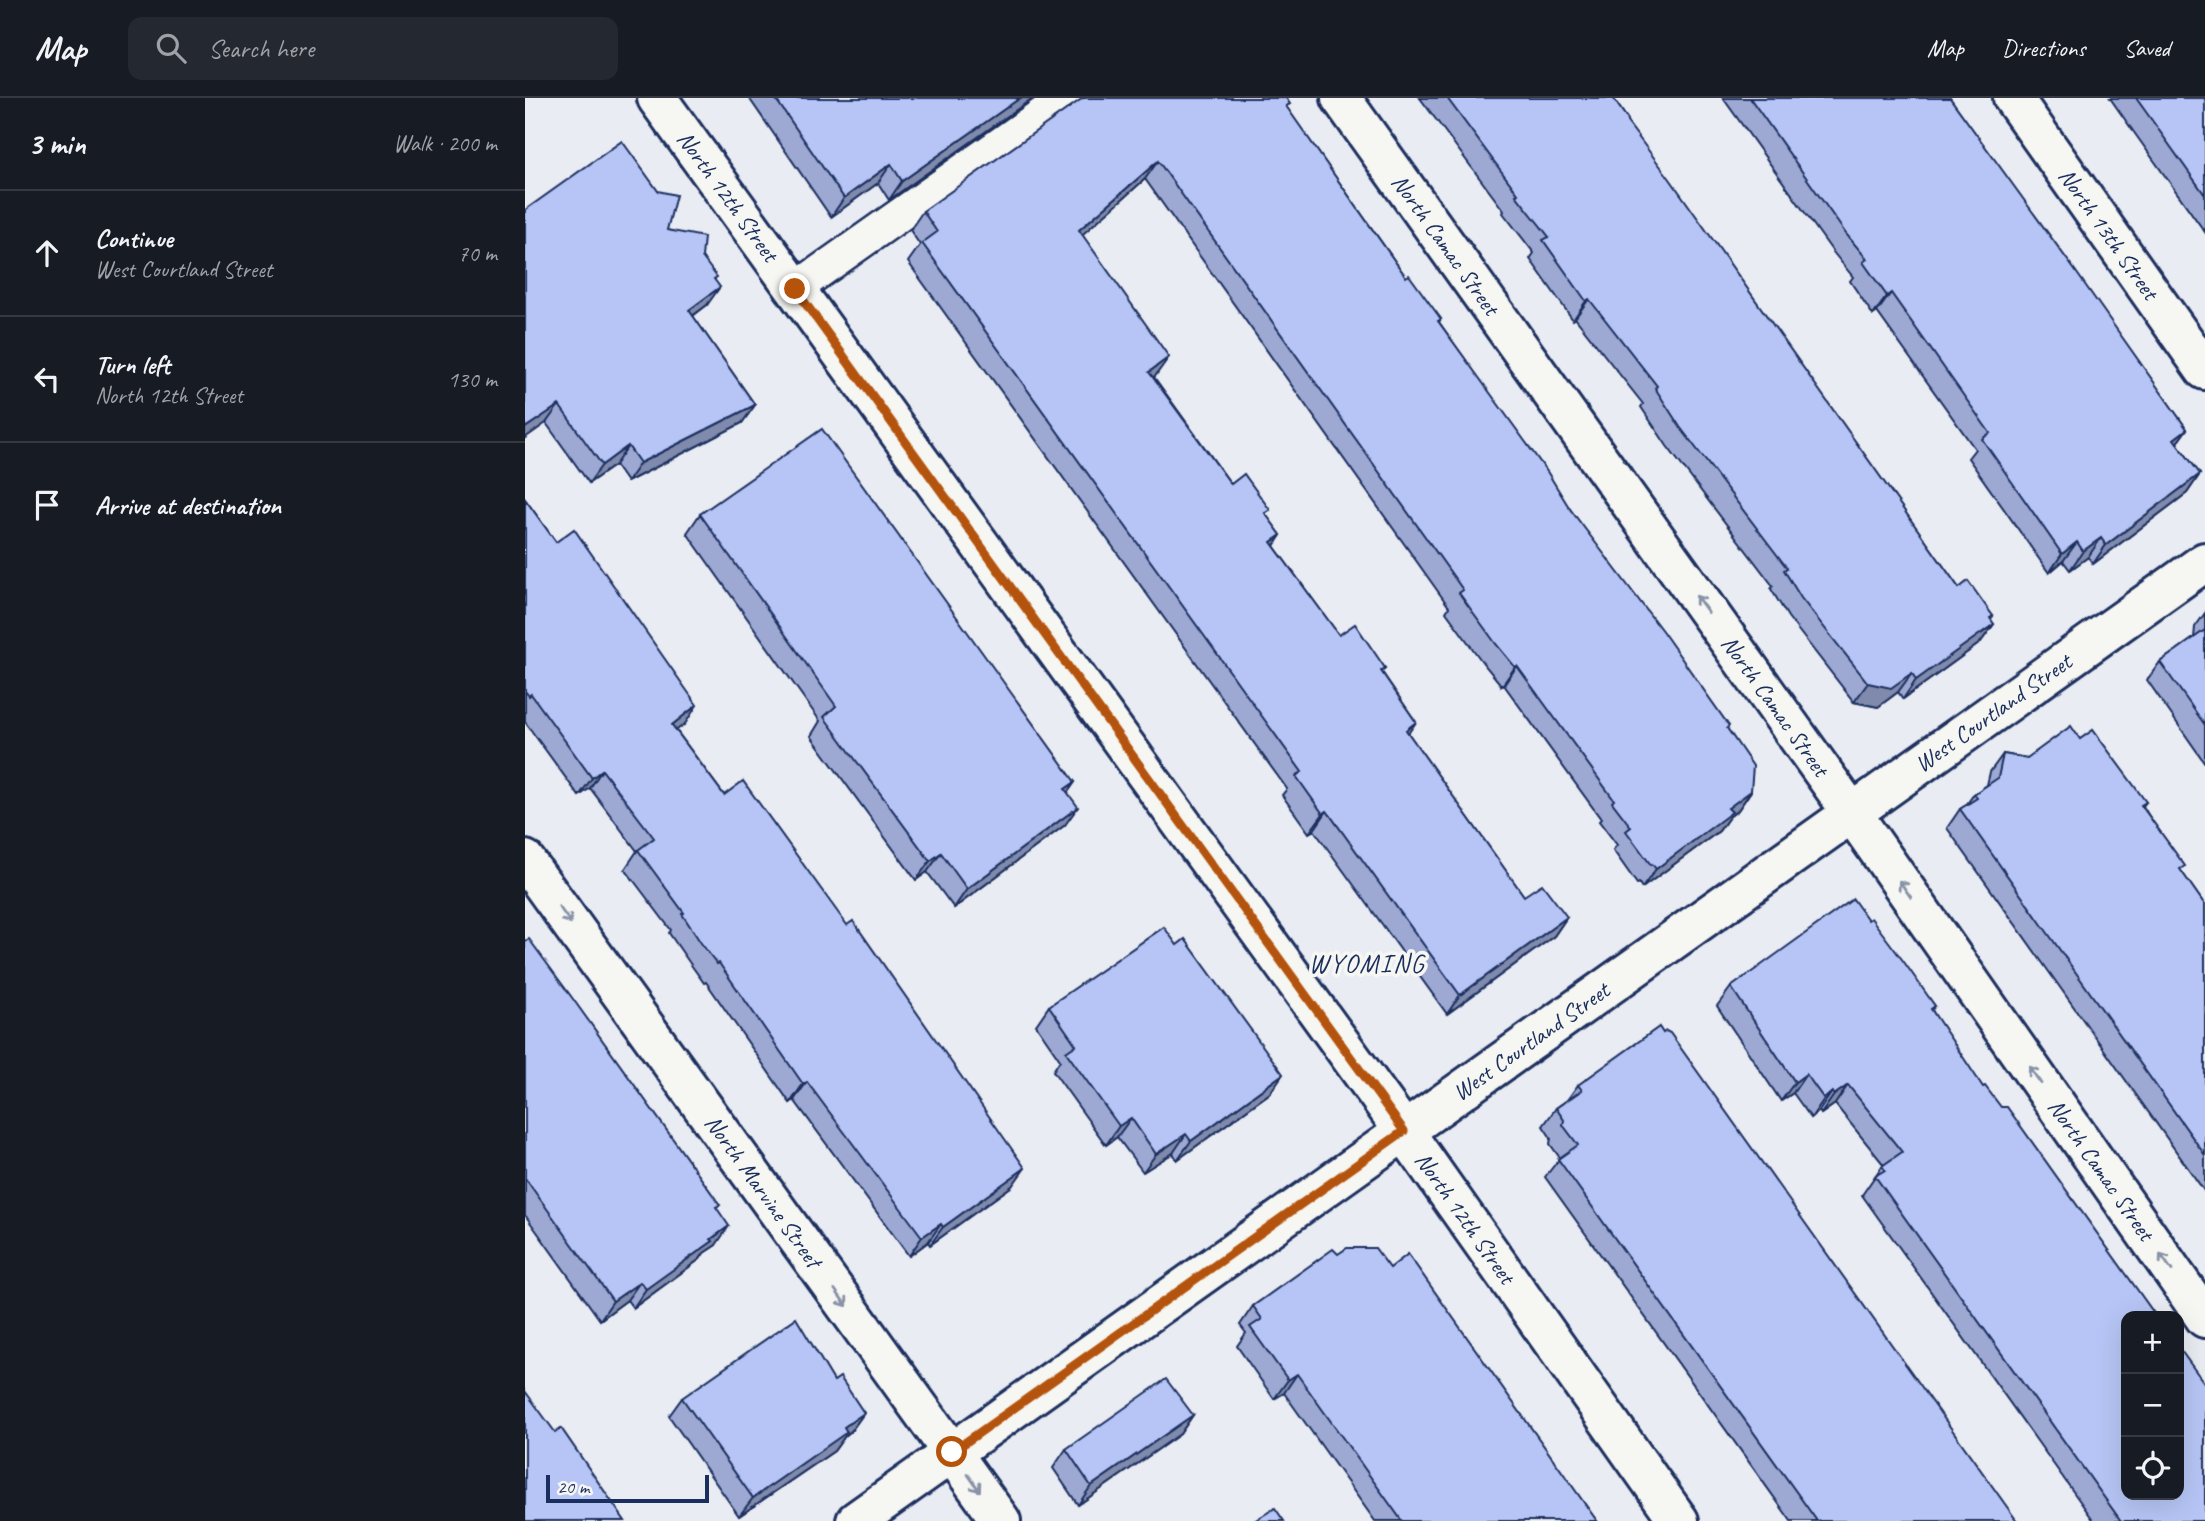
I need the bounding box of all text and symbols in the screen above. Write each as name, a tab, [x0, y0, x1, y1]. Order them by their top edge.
search box	[128, 17, 618, 80]
text: Map	[35, 27, 86, 69]
icon: search	[152, 29, 190, 67]
text: Search here	[208, 32, 314, 65]
text: Map	[1927, 33, 1964, 63]
text: Directions	[2002, 33, 2085, 63]
text: Saved	[2123, 33, 2170, 63]
text: 3 min	[28, 125, 85, 163]
street label: North 12th Street	[671, 125, 786, 269]
text: Walk · 200 m	[393, 129, 497, 158]
street label: North 13th Street	[2052, 162, 2167, 307]
street label: North Camac Street	[1385, 168, 1507, 322]
text: Continue	[95, 222, 173, 255]
icon: ahead	[28, 234, 66, 272]
text: 70 m	[458, 239, 497, 268]
text: West Courtland Street	[95, 255, 272, 284]
route end	[779, 273, 810, 304]
text: Turn left	[95, 348, 170, 381]
icon: left	[28, 360, 66, 398]
text: 130 m	[448, 365, 497, 394]
text: North 12th Street	[95, 381, 243, 410]
icon: arrive	[28, 486, 66, 524]
text: Arrive at destination	[95, 489, 281, 522]
one-way arrow	[1695, 595, 1709, 614]
street label: North Camac Street	[1715, 629, 1837, 784]
street label: West Courtland Street	[1909, 646, 2079, 779]
one-way arrow	[1898, 880, 1912, 899]
one-way arrow	[558, 905, 572, 924]
district label: WYOMING	[1309, 947, 1427, 980]
street label: West Courtland Street	[1447, 974, 1617, 1107]
one-way arrow	[2028, 1066, 2042, 1085]
street label: North Camac Street	[2041, 1093, 2162, 1248]
street label: North Marvine Street	[698, 1109, 830, 1276]
street label: North 12th Street	[1408, 1146, 1523, 1291]
one-way arrow	[2159, 1253, 2173, 1272]
one-way arrow	[834, 1288, 848, 1307]
map controls	[2121, 1311, 2184, 1500]
button: +	[2121, 1311, 2184, 1374]
button: −	[2121, 1374, 2184, 1437]
route start	[936, 1436, 967, 1467]
button: locate	[2121, 1437, 2184, 1500]
scale bar	[546, 1472, 709, 1504]
one-way arrow	[967, 1473, 981, 1492]
text: 20 m	[557, 1475, 589, 1499]

